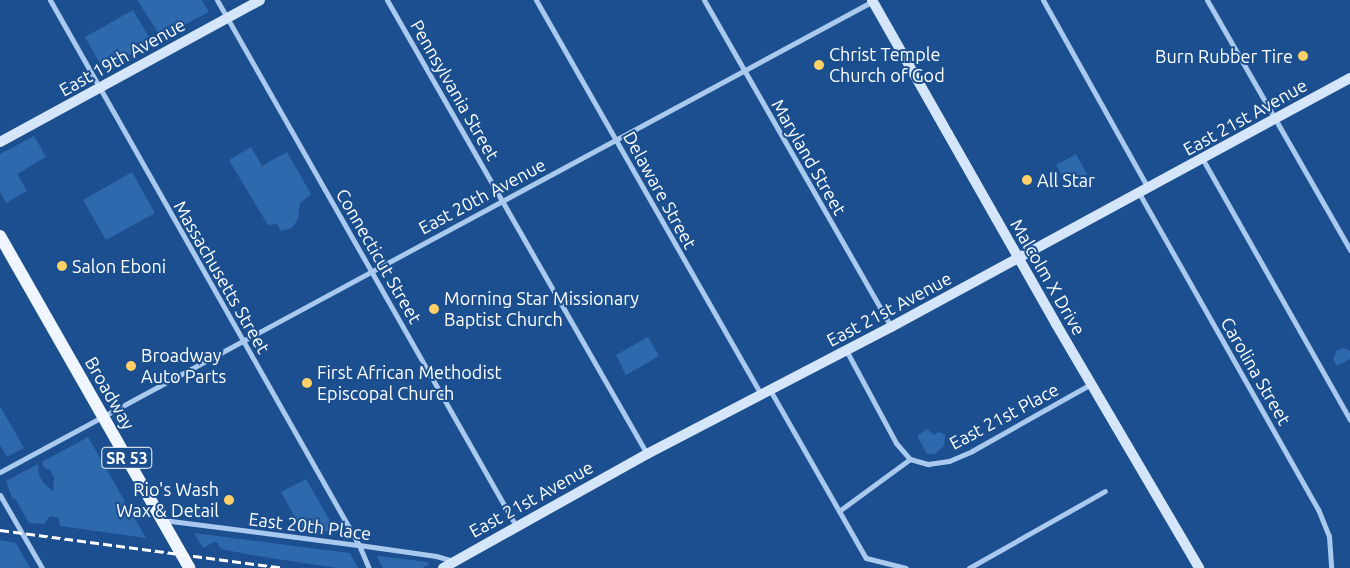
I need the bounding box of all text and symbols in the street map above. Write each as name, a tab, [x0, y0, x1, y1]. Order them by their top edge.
street label: East 19th Avenue	[55, 13, 189, 101]
street label: Pennsylvania Street	[406, 16, 504, 164]
place label: Christ Temple Church of God	[829, 44, 945, 86]
place label: Burn Rubber Tire	[1155, 45, 1293, 67]
marker: Burn Rubber Tire	[1297, 50, 1309, 62]
marker: Christ Temple Church of God	[813, 59, 825, 71]
street label: East 21st Avenue	[1179, 74, 1311, 160]
street label: Maryland Street	[767, 95, 851, 219]
street label: Delaware Street	[619, 127, 701, 253]
street label: East 20th Avenue	[415, 153, 549, 239]
place label: All Star	[1037, 169, 1095, 191]
marker: All Star	[1021, 174, 1033, 186]
street label: Connecticut Street	[332, 185, 426, 327]
street label: Massachusetts Street	[169, 197, 275, 357]
street label: Malcolm X Drive	[1006, 215, 1090, 339]
place label: Salon Eboni	[72, 255, 166, 277]
marker: Salon Eboni	[56, 260, 68, 272]
street label: East 21st Avenue	[823, 267, 955, 351]
place label: Morning Star Missionary Baptist Church	[444, 288, 639, 330]
marker: Morning Star Missionary Baptist Church	[428, 303, 440, 315]
street label: Carolina Street	[1216, 313, 1296, 429]
place label: Broadway Auto Parts	[141, 345, 226, 388]
street label: Broadway	[81, 353, 139, 433]
marker: Broadway Auto Parts	[125, 360, 137, 372]
place label: First African Methodist Episcopal Church	[317, 362, 502, 404]
marker: First African Methodist Episcopal Church	[301, 377, 313, 389]
street label: East 21st Place	[946, 378, 1062, 454]
road number: SR 53	[101, 444, 153, 472]
street label: East 21st Avenue	[465, 456, 597, 542]
place label: Rio's Wash Wax & Detail	[116, 479, 219, 522]
marker: Rio's Wash Wax & Detail	[223, 494, 235, 506]
street label: East 20th Place	[248, 508, 372, 544]

